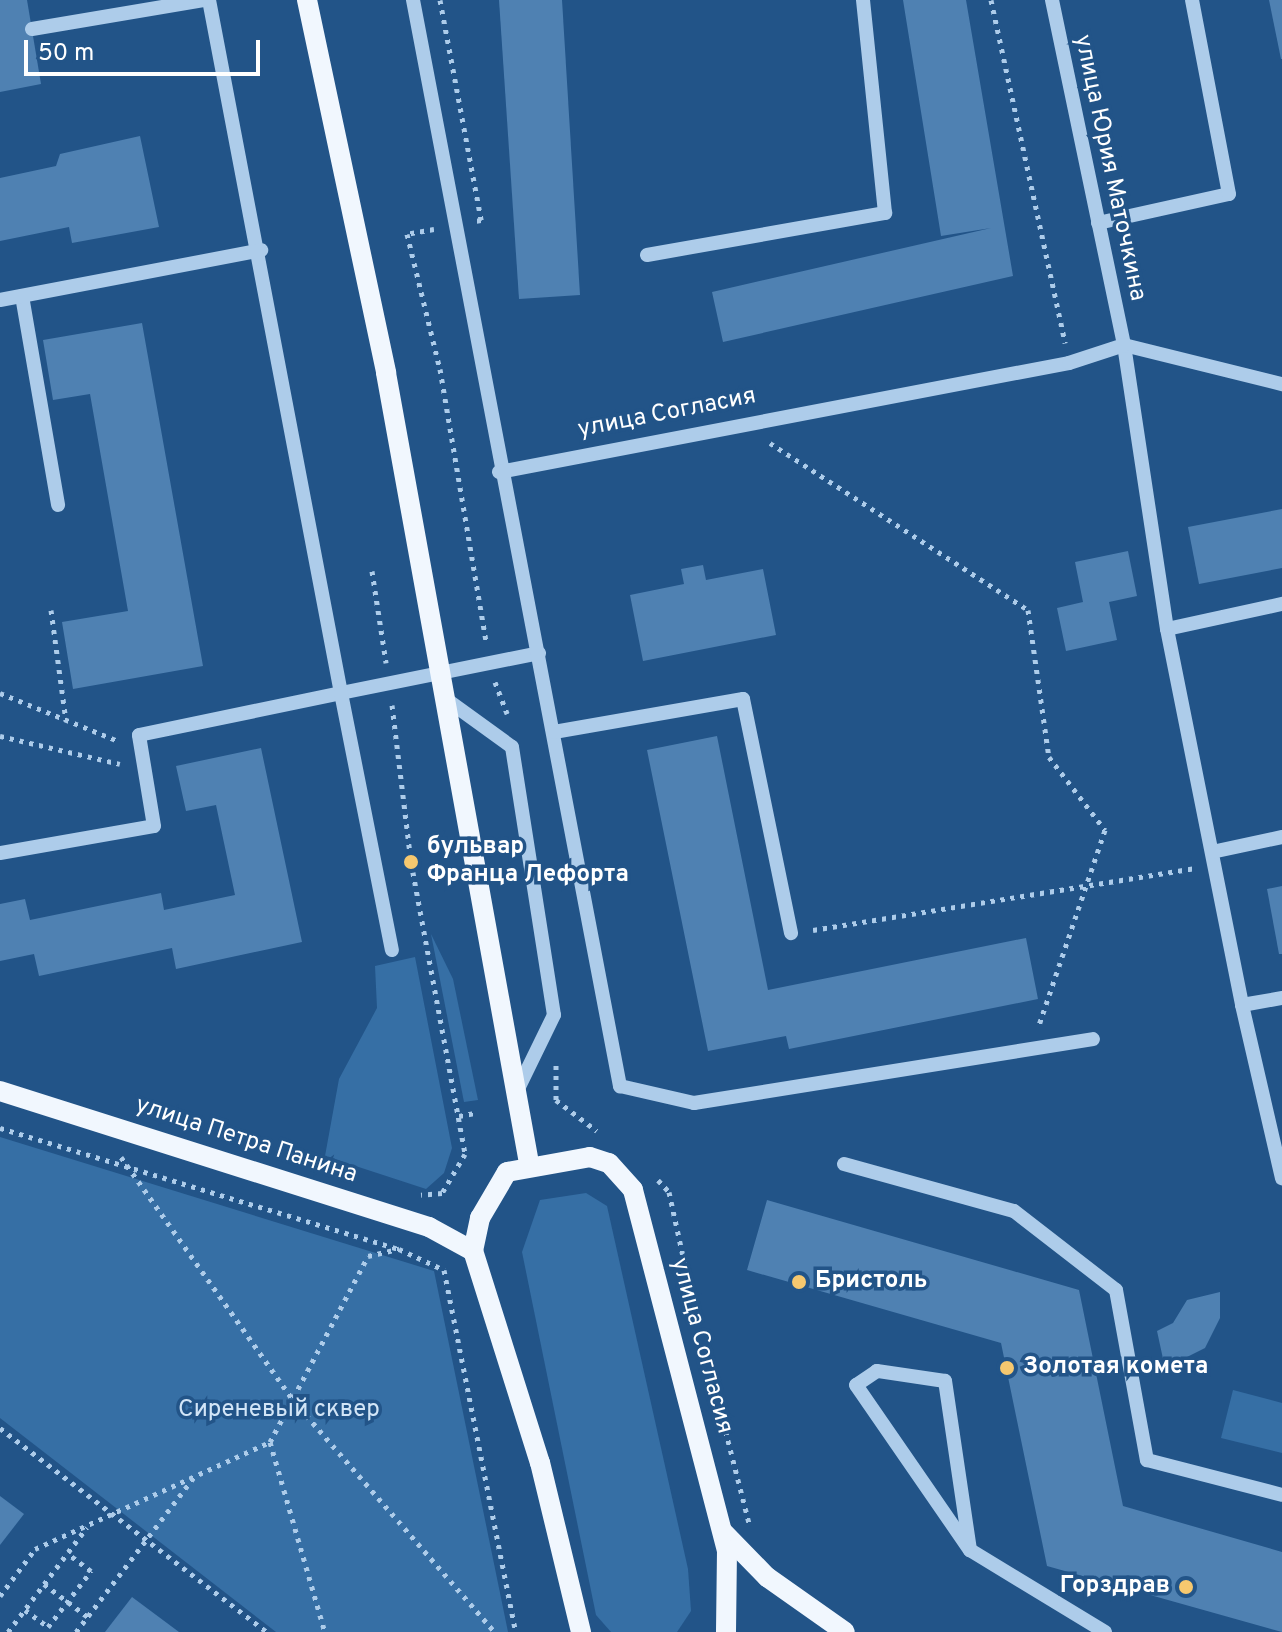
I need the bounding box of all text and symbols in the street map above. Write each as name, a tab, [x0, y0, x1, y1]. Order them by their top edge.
scale bar	[28, 24, 264, 74]
street label: улица Юрия Маточкина	[1067, 32, 1151, 304]
text: 50 m	[38, 39, 94, 69]
street label: улица Согласия	[575, 383, 759, 445]
place label: бульвар Франца Лефорта	[427, 834, 629, 890]
marker: бульвар Франца Лефорта	[402, 853, 420, 871]
street label: улица Петра Панина	[131, 1092, 361, 1190]
street label: улица Согласия	[664, 1255, 738, 1437]
place label: Бристоль	[815, 1268, 927, 1296]
marker: Бристоль	[790, 1273, 808, 1291]
place label: Золотая комета	[1023, 1354, 1208, 1382]
marker: Золотая комета	[998, 1359, 1016, 1377]
park label: Сиреневый сквер	[178, 1397, 380, 1425]
place label: Горздрав	[1060, 1573, 1170, 1601]
marker: Горздрав	[1177, 1578, 1195, 1596]

